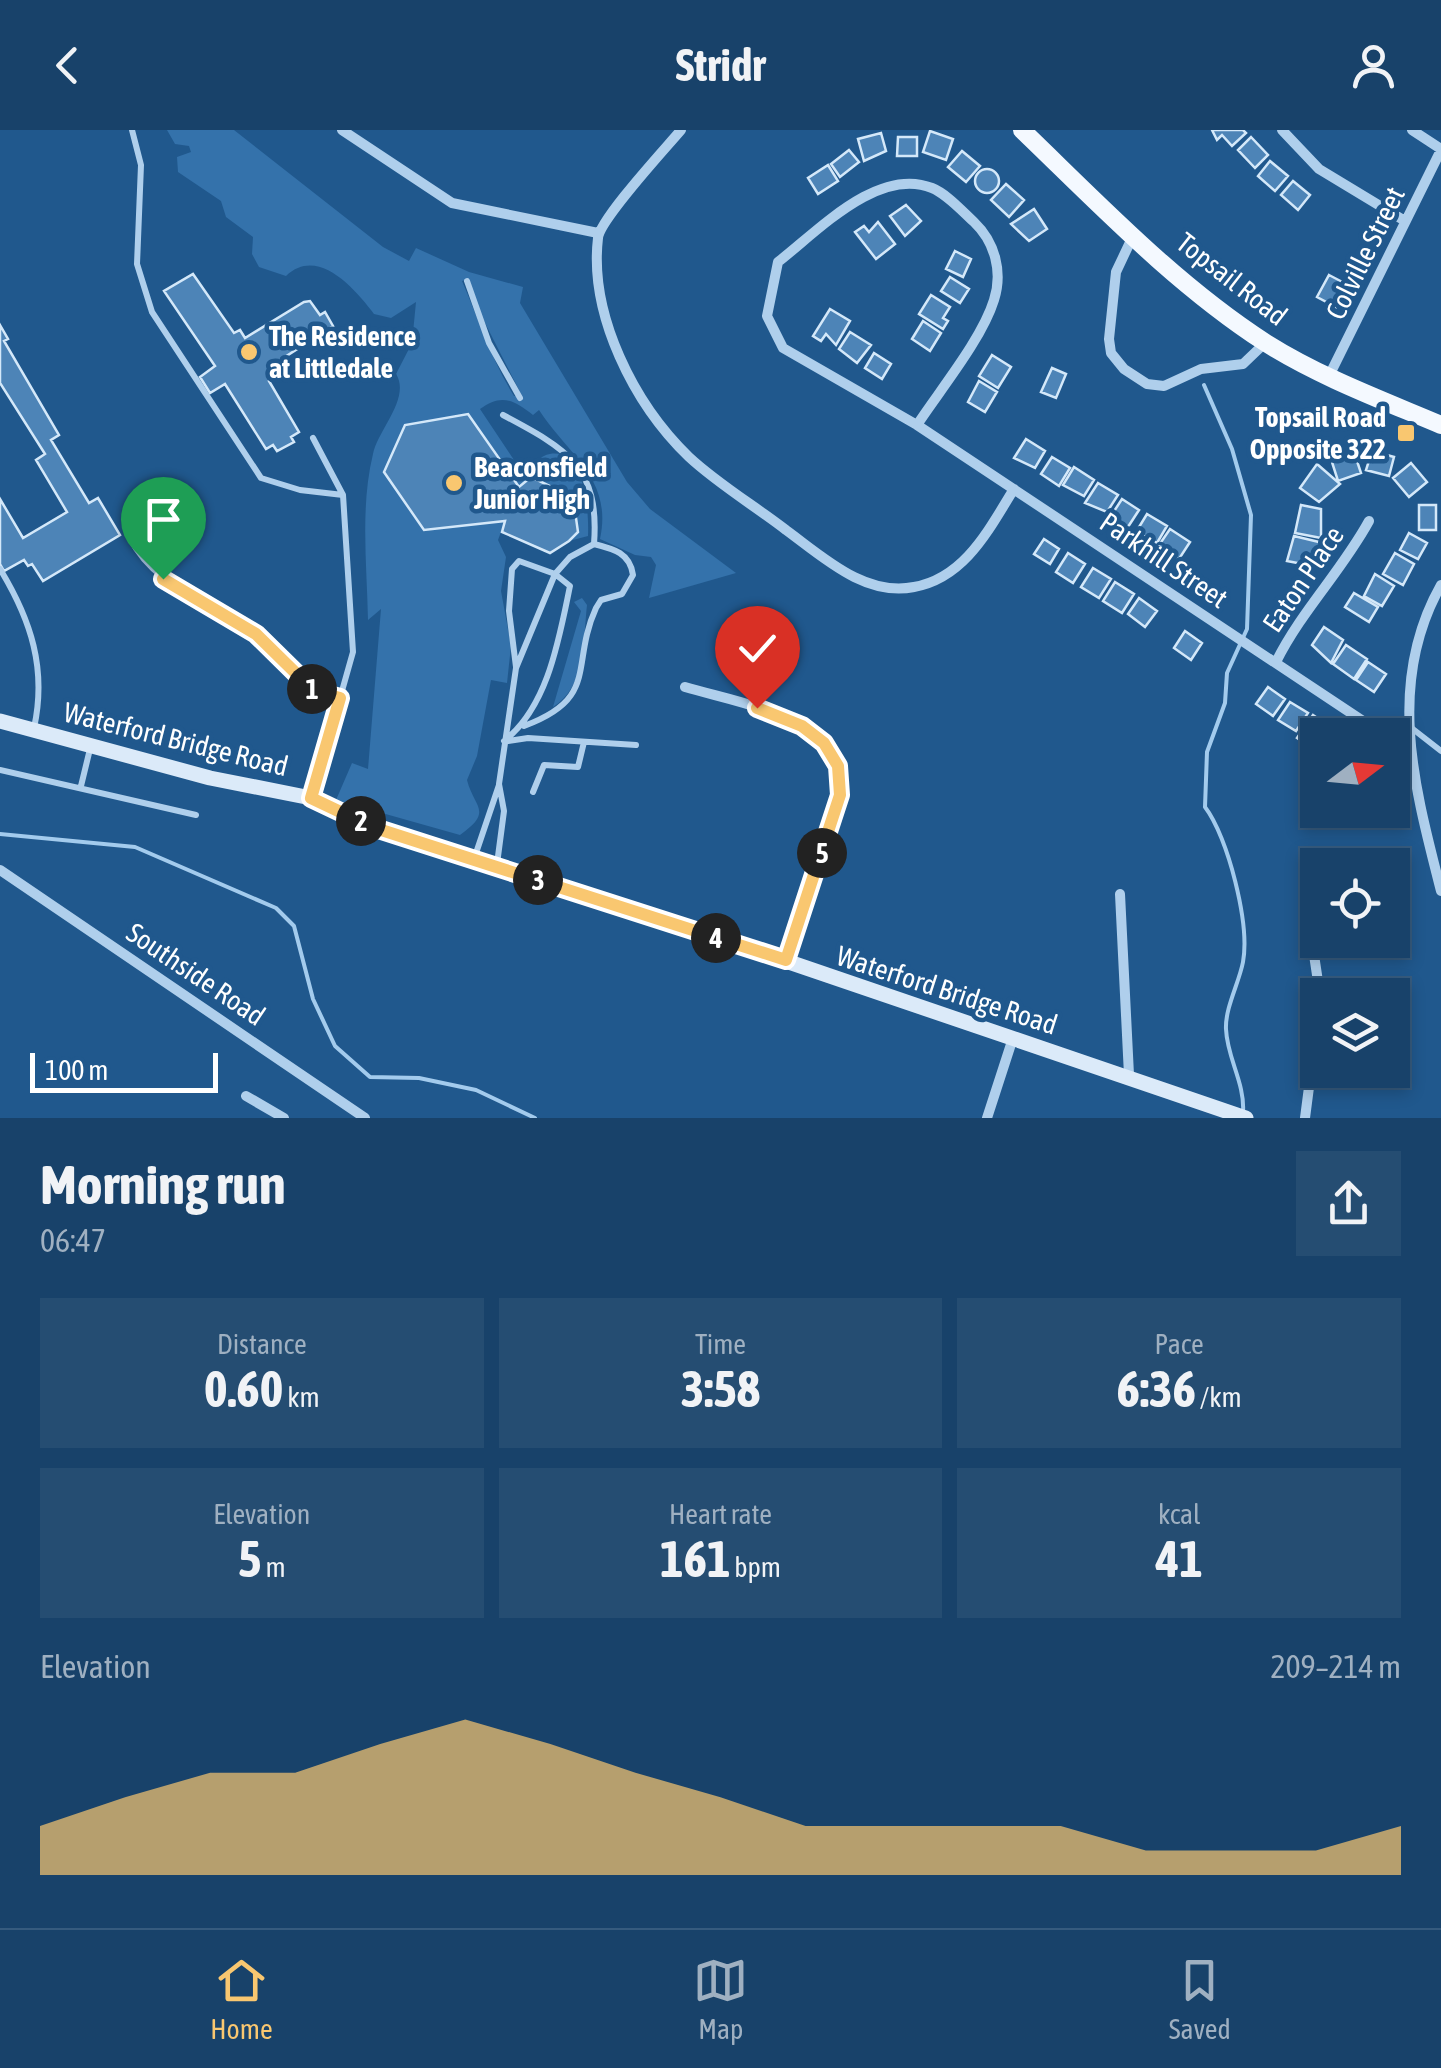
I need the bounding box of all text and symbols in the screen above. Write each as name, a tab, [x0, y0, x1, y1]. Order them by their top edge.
icon: back	[40, 38, 95, 93]
icon: person	[1346, 38, 1401, 93]
text: Stridr	[675, 39, 766, 91]
street label: Colville Street	[1319, 182, 1411, 324]
street label: Topsail Road	[1170, 226, 1294, 332]
place label: The Residence at Littledale	[269, 320, 417, 384]
marker: The Residence at Littledale	[238, 341, 260, 363]
place label: Topsail Road Opposite 322	[1250, 401, 1386, 465]
marker: Topsail Road Opposite 322	[1395, 422, 1417, 444]
place label: Beaconsfield Junior High	[473, 451, 607, 515]
marker: Beaconsfield Junior High	[443, 472, 465, 494]
pin	[121, 477, 206, 580]
icon: arrive	[136, 492, 191, 547]
street label: Parkhill Street	[1094, 506, 1234, 614]
street label: Eaton Place	[1256, 520, 1350, 638]
pin	[715, 606, 800, 709]
icon: check	[730, 621, 785, 676]
pin: 1	[287, 664, 337, 714]
text: 1	[305, 673, 319, 705]
street label: Waterford Bridge Road	[61, 696, 291, 782]
north arrow	[1300, 718, 1410, 828]
map controls	[1300, 718, 1410, 1088]
pin: 2	[336, 796, 386, 846]
text: 2	[354, 805, 368, 837]
pin: 5	[797, 828, 847, 878]
text: 5	[815, 837, 829, 869]
button: locate	[1300, 848, 1410, 958]
pin: 3	[513, 855, 563, 905]
text: 3	[531, 864, 545, 896]
pin: 4	[691, 913, 741, 963]
street label: Southside Road	[121, 916, 271, 1032]
text: 4	[709, 922, 723, 954]
street label: Waterford Bridge Road	[833, 939, 1061, 1041]
button: layers	[1300, 978, 1410, 1088]
scale bar	[30, 1048, 218, 1093]
text: 100 m	[45, 1054, 108, 1086]
button: share	[1296, 1151, 1401, 1256]
text: Morning run	[40, 1153, 286, 1216]
text: 06:47	[40, 1222, 106, 1259]
text: Distance	[217, 1328, 307, 1360]
text: Time	[695, 1328, 746, 1360]
text: Pace	[1155, 1328, 1204, 1360]
text: 0.60	[204, 1360, 283, 1418]
text: 3:58	[681, 1360, 760, 1418]
text: 6:36	[1117, 1360, 1196, 1418]
text: km	[283, 1381, 320, 1413]
text: /km	[1196, 1381, 1242, 1413]
text: Elevation	[213, 1498, 310, 1530]
text: Heart rate	[669, 1498, 772, 1530]
text: kcal	[1158, 1498, 1200, 1530]
text: 5	[238, 1530, 262, 1588]
text: 161	[660, 1530, 730, 1588]
text: 41	[1156, 1530, 1203, 1588]
text: m	[262, 1551, 286, 1583]
text: bpm	[730, 1551, 781, 1583]
text: Elevation	[40, 1648, 151, 1685]
text: 209–214 m	[1271, 1648, 1401, 1685]
tab: Home	[210, 1953, 273, 2045]
tab: Map	[693, 1953, 748, 2045]
tab: Saved	[1169, 1953, 1231, 2045]

